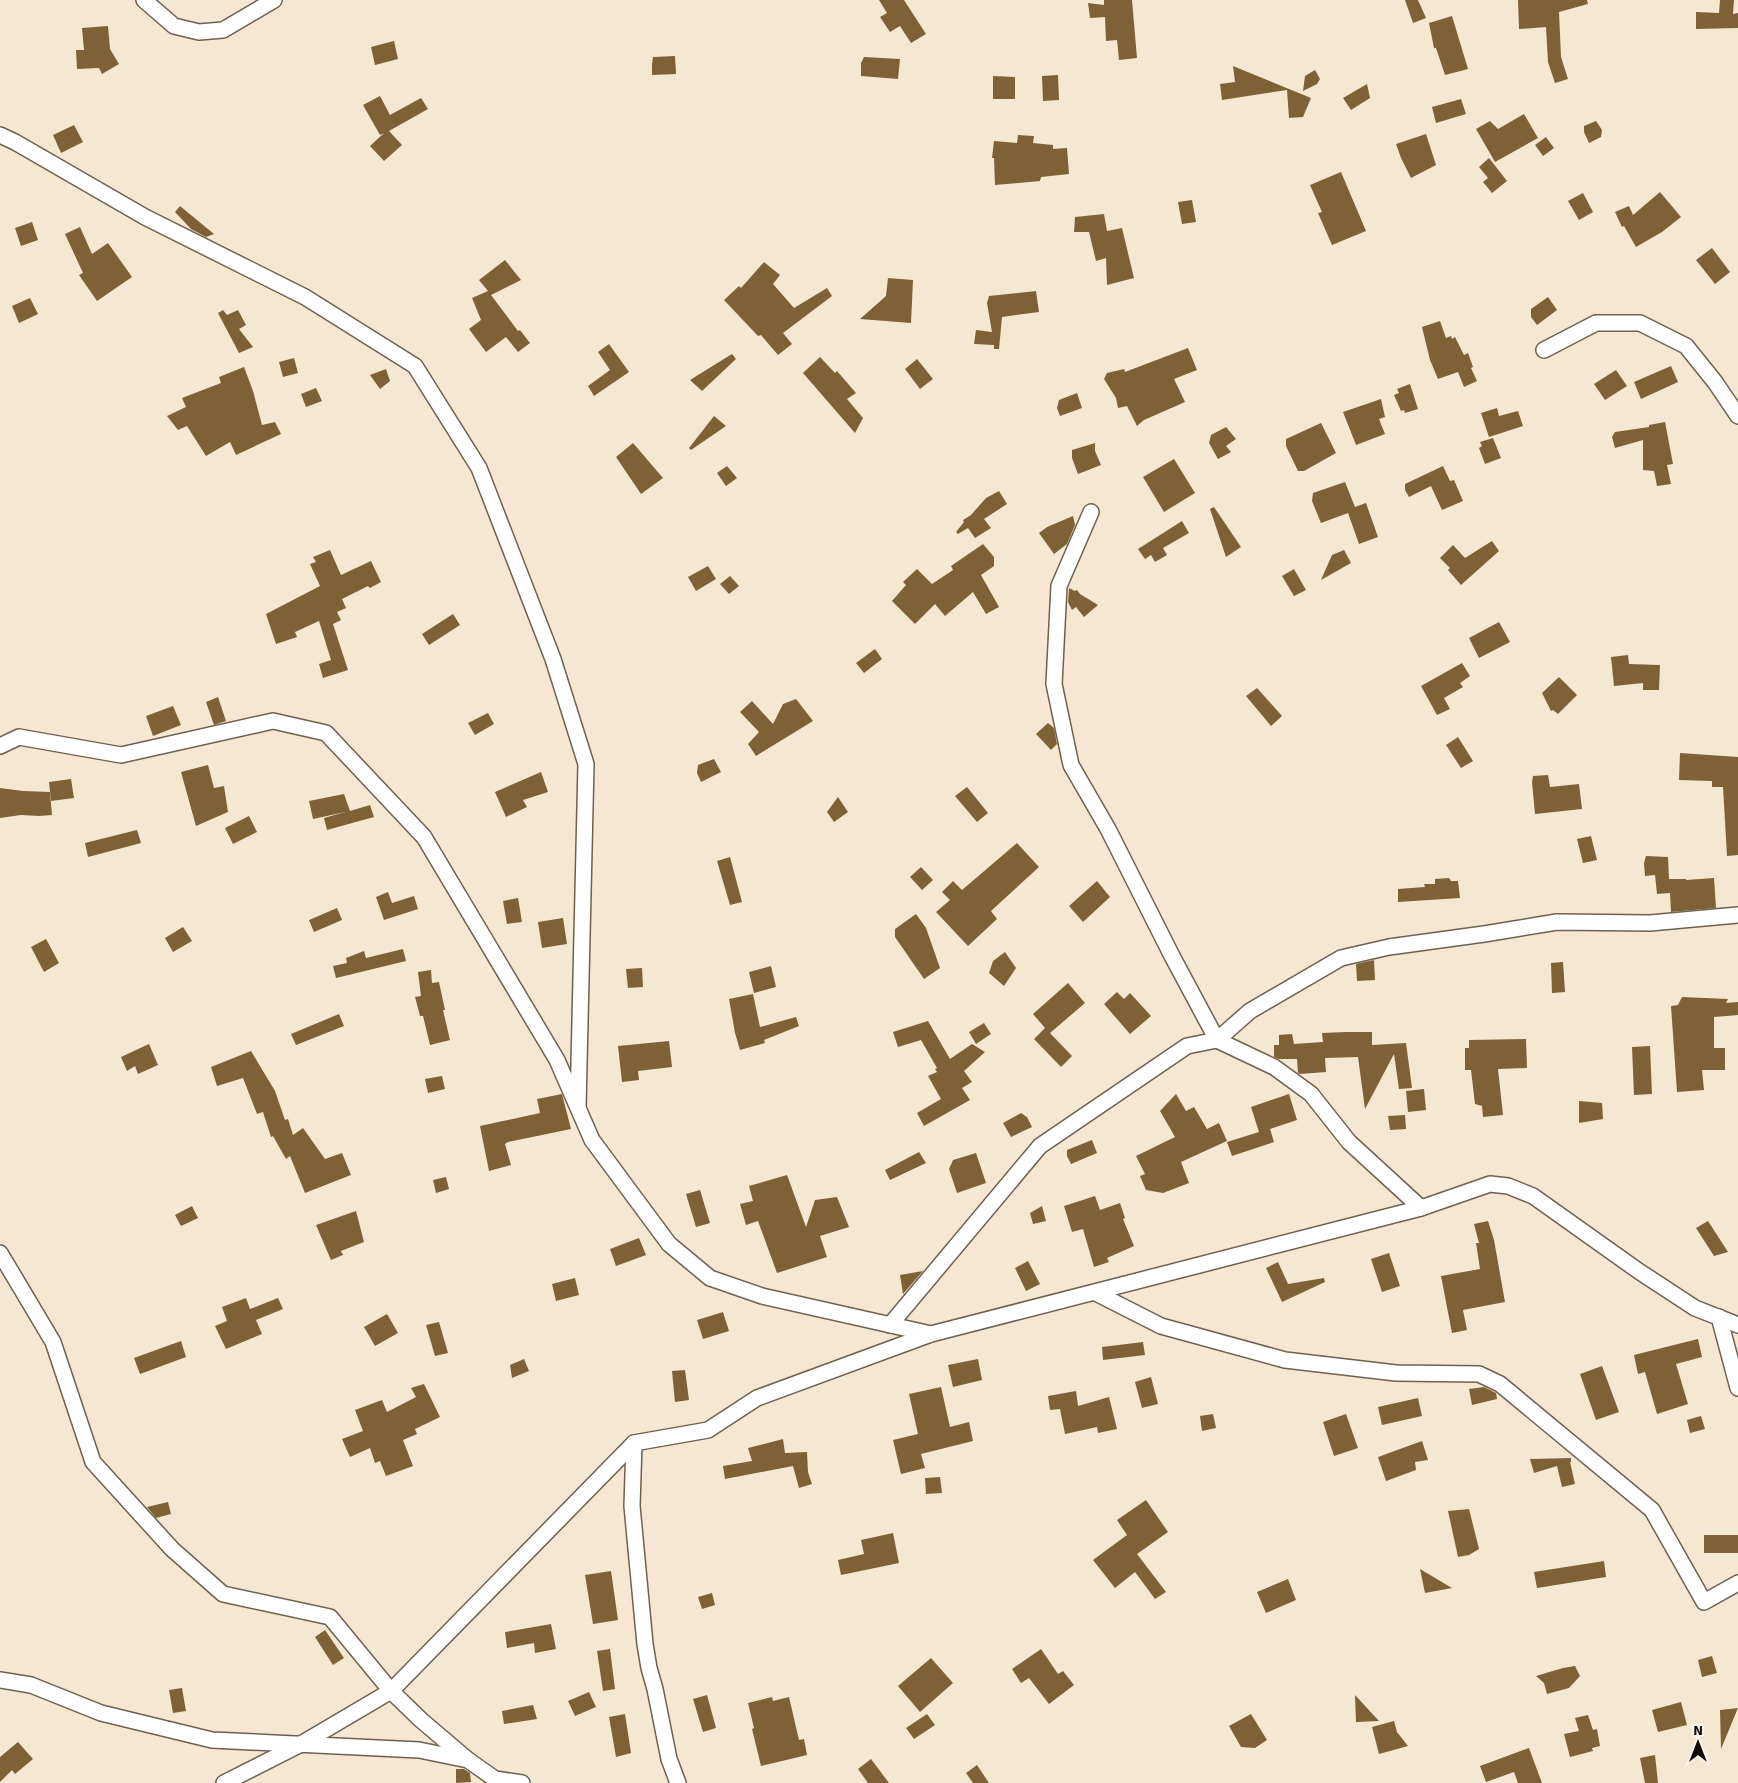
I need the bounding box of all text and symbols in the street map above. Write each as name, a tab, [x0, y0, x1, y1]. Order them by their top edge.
north arrow	[1673, 1718, 1723, 1768]
text: N	[1693, 1722, 1703, 1739]

